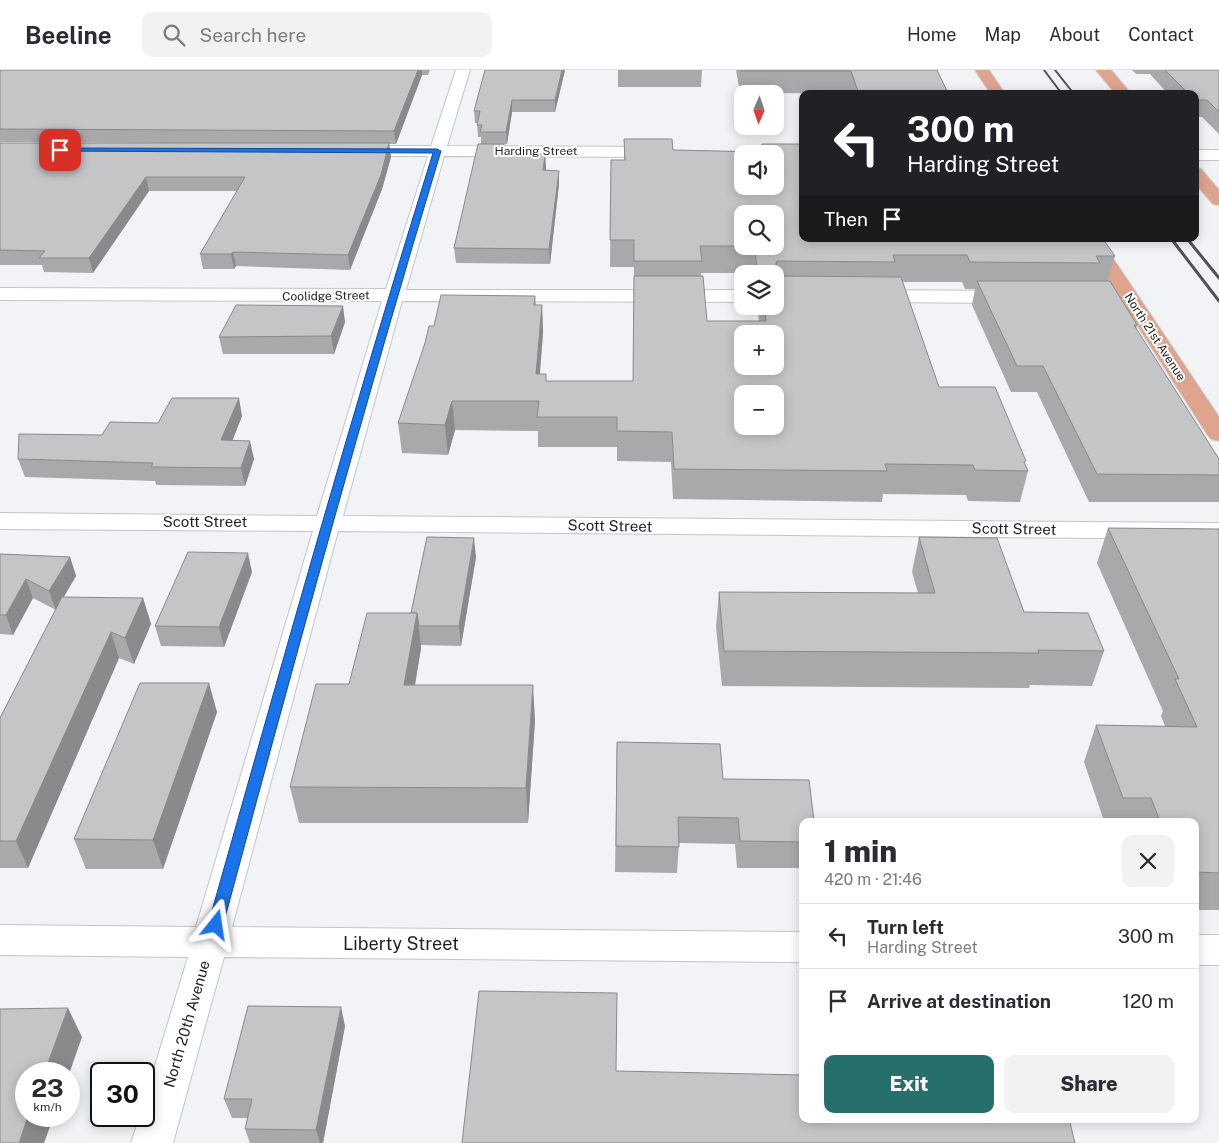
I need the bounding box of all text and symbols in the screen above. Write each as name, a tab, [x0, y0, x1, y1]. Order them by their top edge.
search box	[142, 12, 492, 57]
text: Beeline	[25, 21, 112, 49]
icon: search	[160, 21, 188, 49]
text: Search here	[200, 24, 306, 46]
text: Home	[907, 24, 957, 45]
text: Map	[985, 24, 1021, 45]
text: About	[1049, 24, 1100, 45]
text: Contact	[1128, 24, 1194, 45]
north arrow	[734, 85, 784, 135]
map controls	[734, 85, 784, 435]
text: 300 m	[907, 109, 1014, 150]
icon: left	[824, 110, 889, 175]
pin	[39, 129, 81, 171]
icon: arrive	[46, 136, 74, 164]
street label: Harding Street	[494, 144, 578, 158]
button: sound	[734, 145, 784, 195]
text: Harding Street	[907, 151, 1059, 177]
button: search	[734, 205, 784, 255]
icon: arrive	[878, 205, 906, 233]
text: Then	[824, 208, 868, 230]
button: layers	[734, 265, 784, 315]
street label: Coolidge Street	[282, 288, 370, 304]
street label: North 21st Avenue	[1121, 291, 1189, 384]
button: +	[734, 325, 784, 375]
button: −	[734, 385, 784, 435]
street label: Scott Street	[163, 513, 248, 530]
street label: Scott Street	[568, 516, 653, 535]
street label: Scott Street	[972, 519, 1057, 538]
text: 1 min	[824, 833, 897, 869]
button: close	[1122, 835, 1174, 887]
text: 420 m · 21:46	[824, 870, 922, 889]
position arrow	[189, 898, 241, 950]
text: Turn left	[867, 916, 944, 938]
icon: left	[824, 922, 852, 950]
text: 300 m	[1118, 925, 1174, 947]
street label: Liberty Street	[343, 933, 459, 954]
text: Harding Street	[867, 938, 978, 957]
street label: North 20th Avenue	[160, 958, 213, 1089]
icon: arrive	[824, 987, 852, 1015]
text: Arrive at destination	[867, 990, 1051, 1012]
text: 120 m	[1122, 990, 1174, 1012]
button: Exit	[824, 1055, 994, 1113]
button: Share	[1004, 1055, 1174, 1113]
speed limit sign: 30	[90, 1062, 155, 1127]
text: 23	[31, 1073, 64, 1103]
text: km/h	[33, 1100, 62, 1114]

